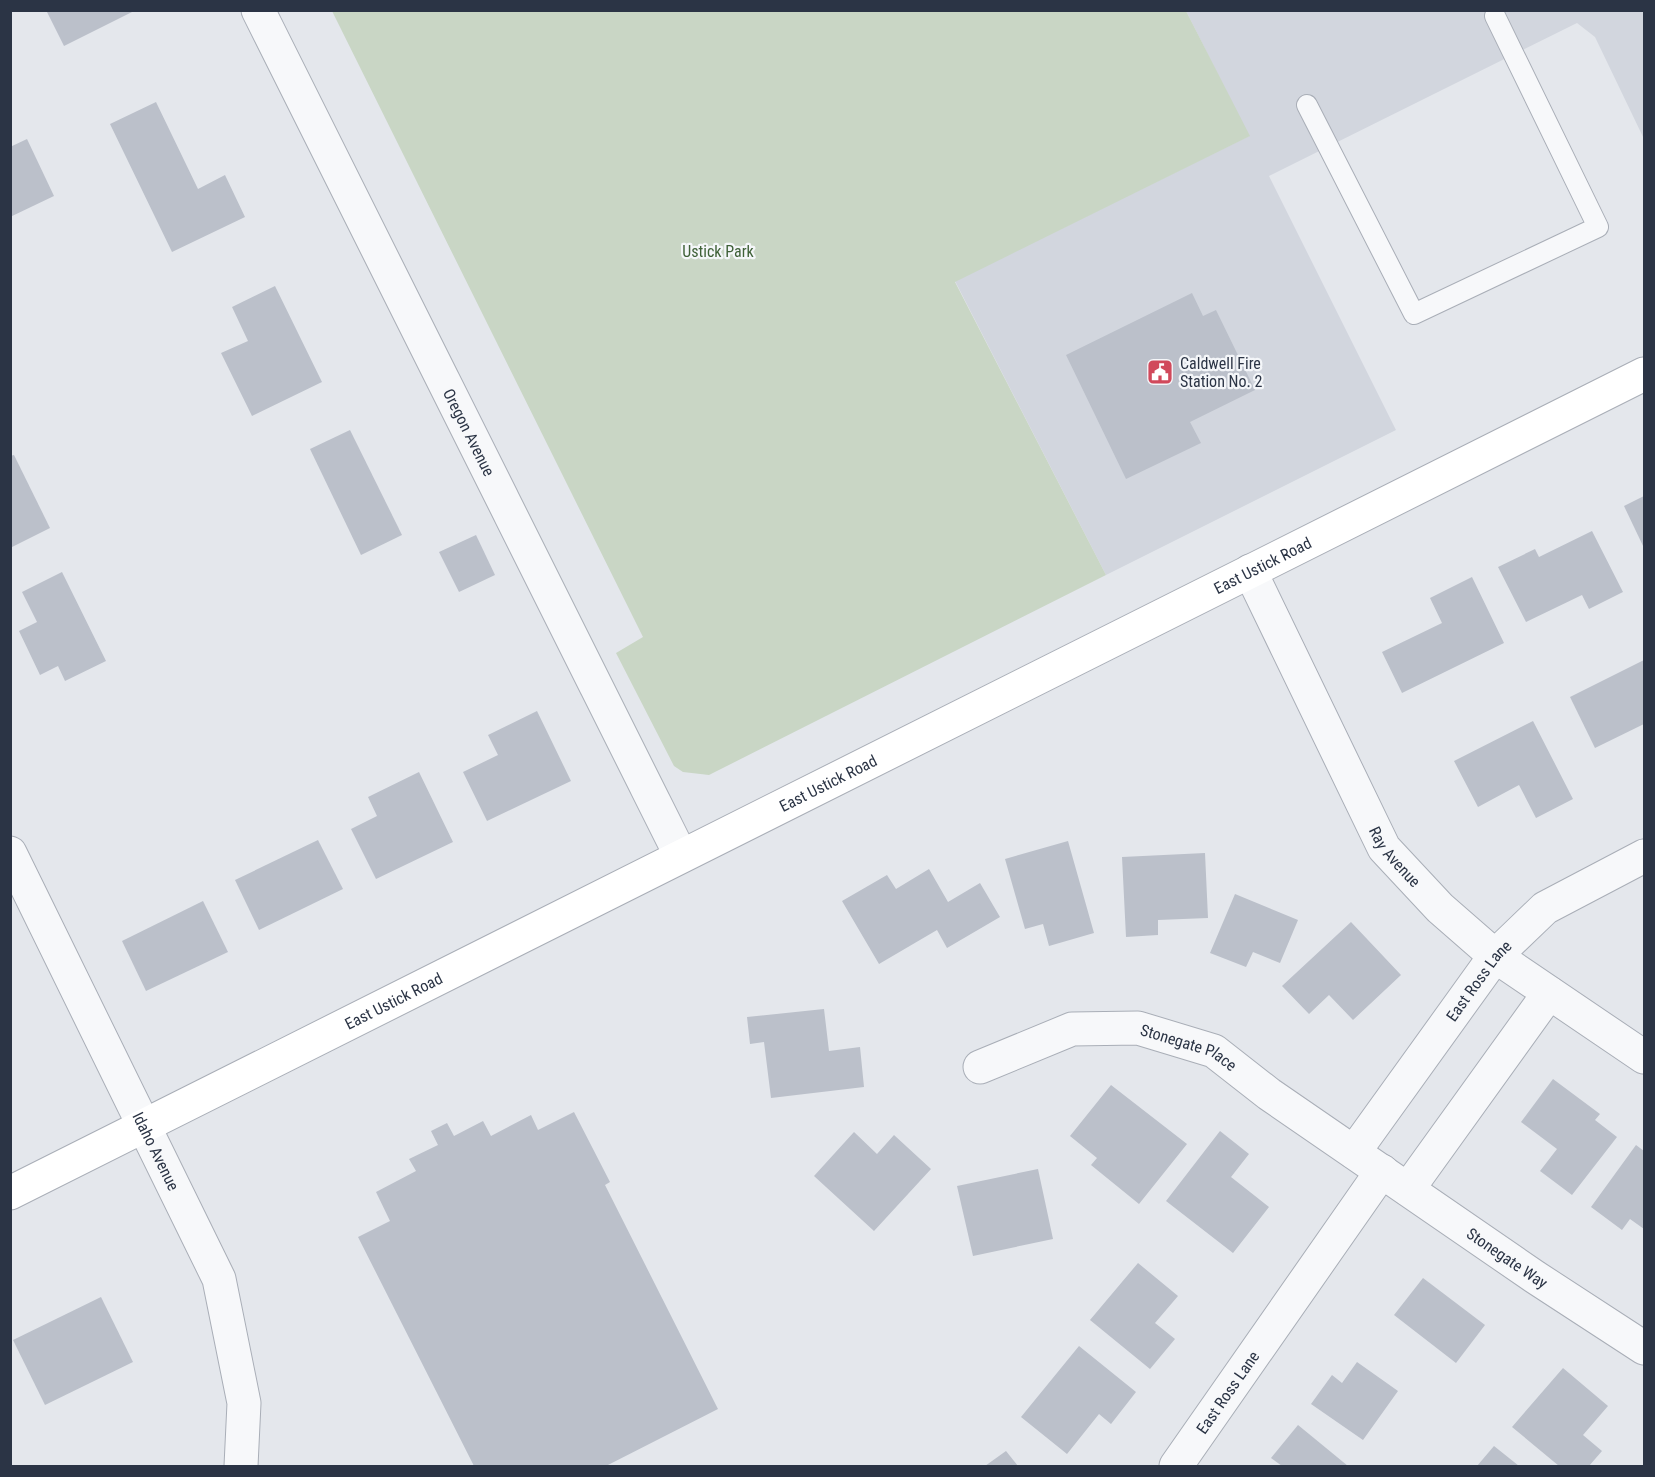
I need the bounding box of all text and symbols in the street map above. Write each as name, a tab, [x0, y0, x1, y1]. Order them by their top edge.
park label: Ustick Park	[682, 242, 755, 261]
place label: Caldwell Fire Station No. 2	[1180, 354, 1262, 391]
public building icon: Caldwell Fire Station No. 2	[1145, 357, 1175, 387]
street label: Oregon Avenue	[439, 385, 499, 479]
street label: East Ustick Road	[1211, 533, 1314, 598]
street label: East Ustick Road	[776, 751, 880, 815]
street label: Ray Avenue	[1365, 823, 1425, 891]
street label: East Ross Lane	[1442, 936, 1515, 1025]
street label: East Ustick Road	[342, 968, 445, 1033]
street label: Stonegate Place	[1138, 1020, 1241, 1075]
street label: Idaho Avenue	[129, 1109, 184, 1193]
street label: Stonegate Way	[1463, 1224, 1552, 1292]
street label: East Ross Lane	[1192, 1347, 1263, 1437]

